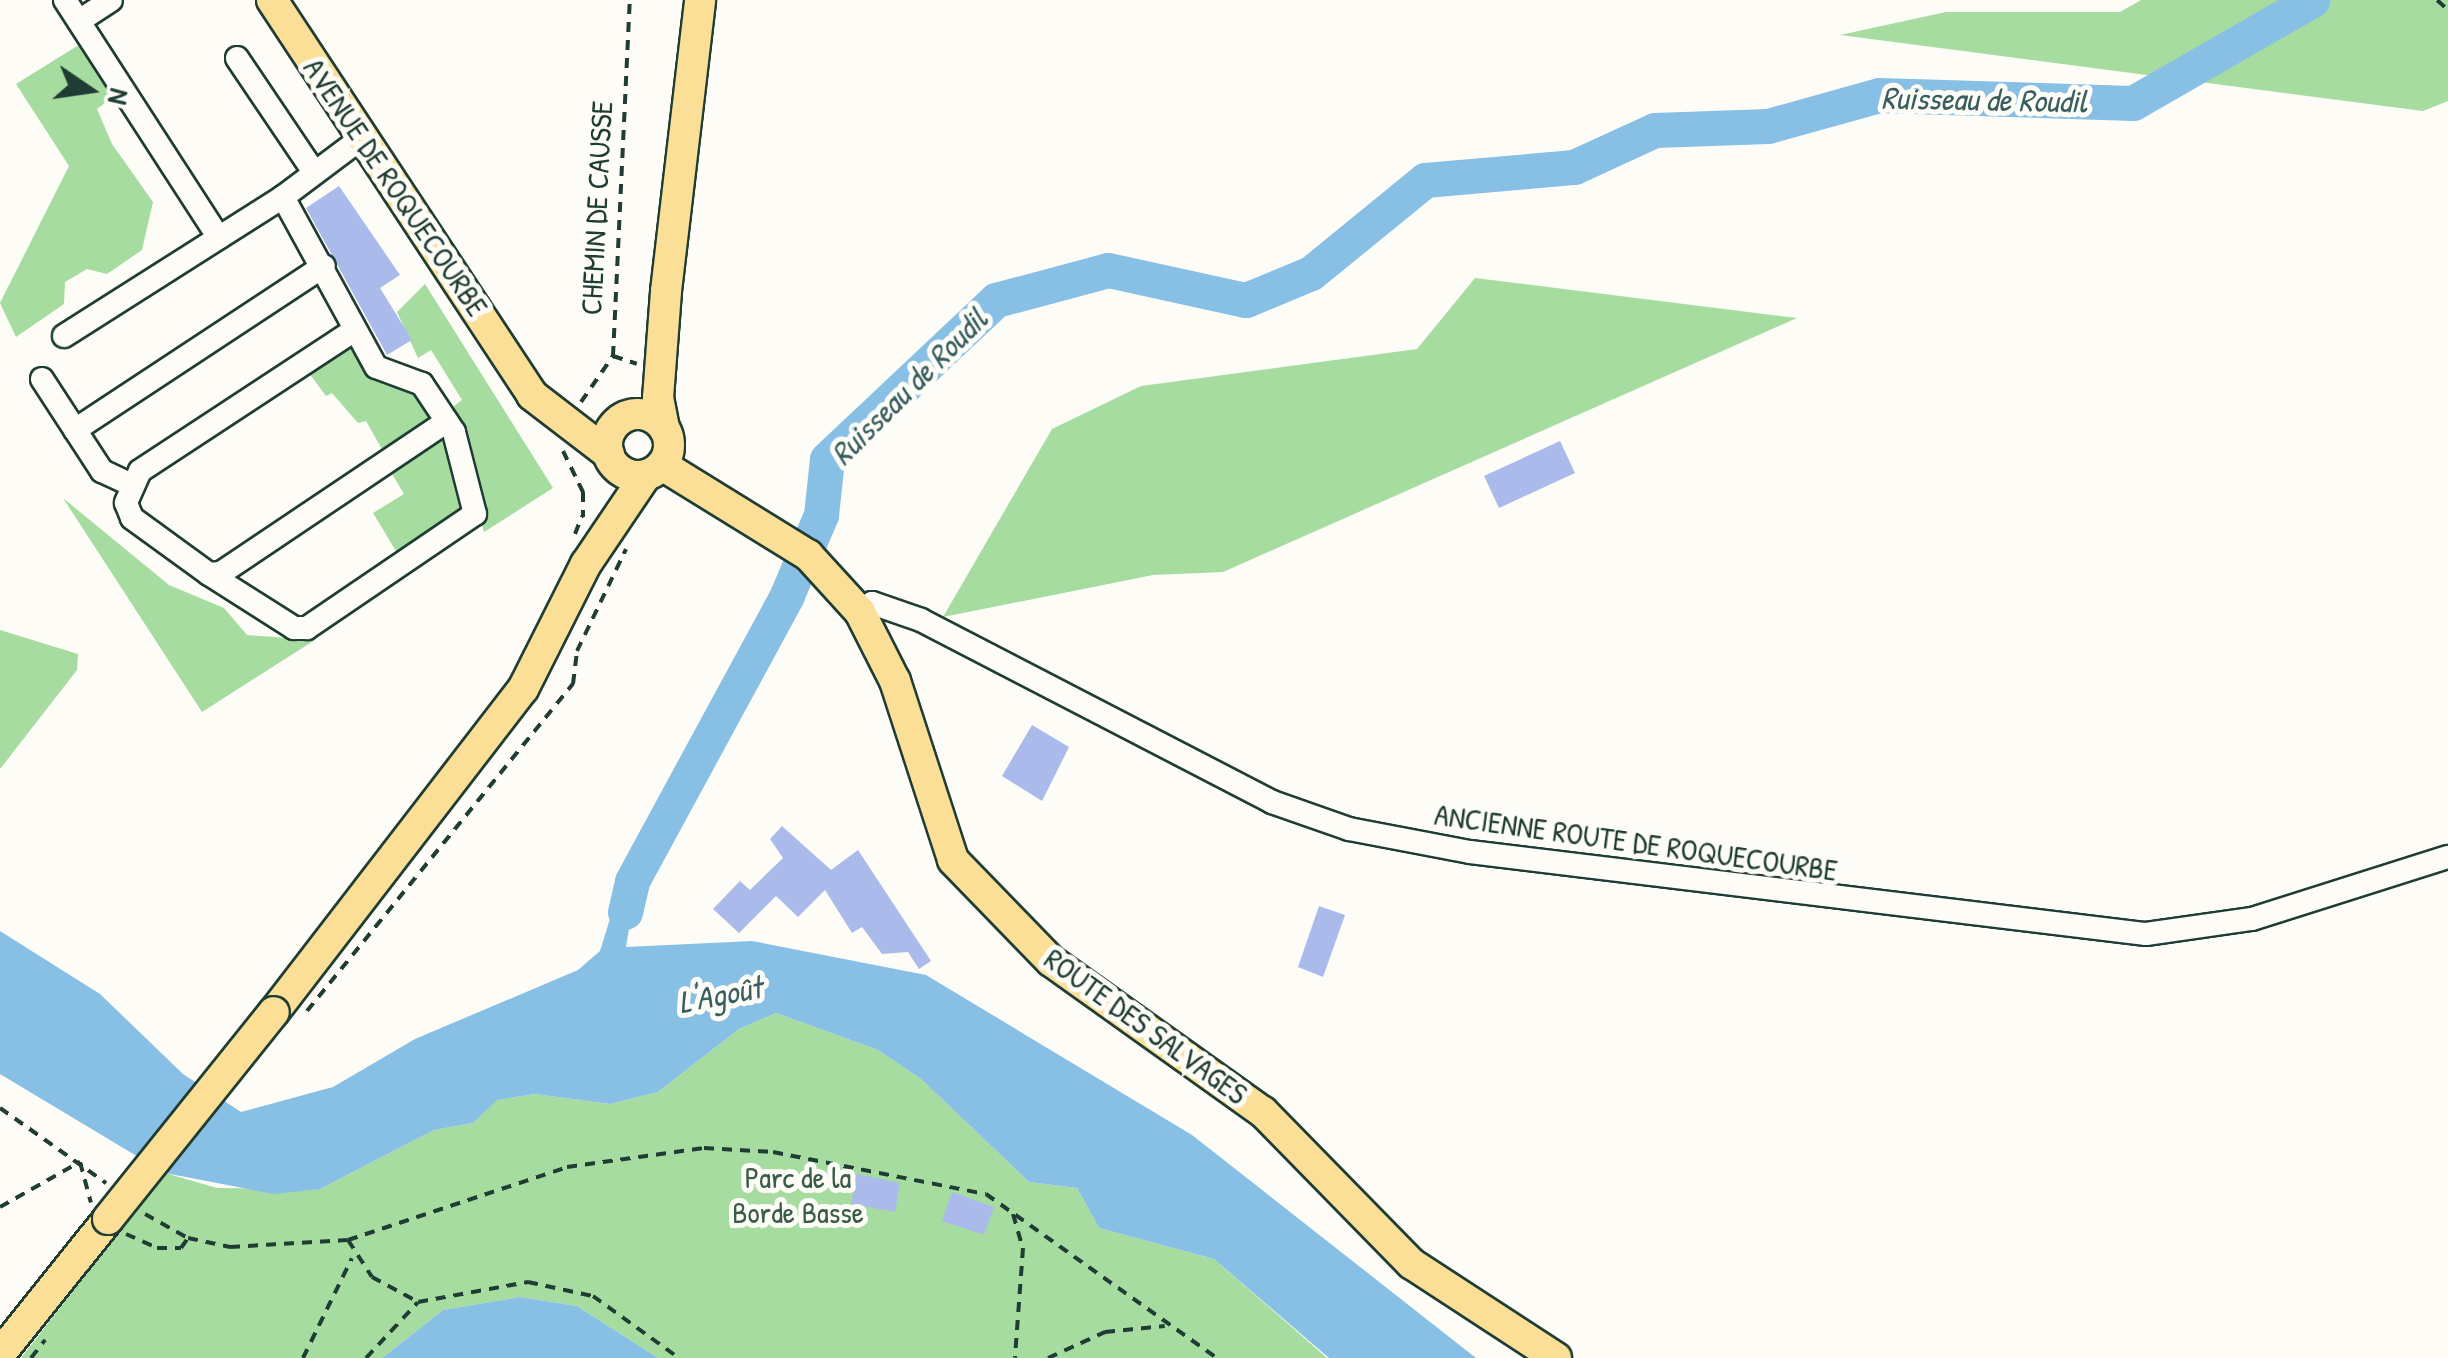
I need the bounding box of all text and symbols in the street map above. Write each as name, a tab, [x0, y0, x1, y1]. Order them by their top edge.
north arrow	[40, 40, 140, 140]
street label: AVENUE DE ROQUECOURBE	[296, 51, 496, 323]
water label: Ruisseau de Roudil	[1881, 79, 2087, 121]
text: N	[99, 85, 139, 108]
street label: CHEMIN DE CAUSSE	[572, 100, 620, 316]
water label: Ruisseau de Roudil	[823, 301, 995, 473]
street label: ANCIENNE ROUTE DE ROQUECOURBE	[1432, 796, 1840, 888]
street label: ROUTE DES SALVAGES	[1038, 940, 1254, 1112]
water label: L'Agoût	[675, 968, 765, 1022]
park label: Parc de la Borde Basse	[732, 1159, 864, 1230]

